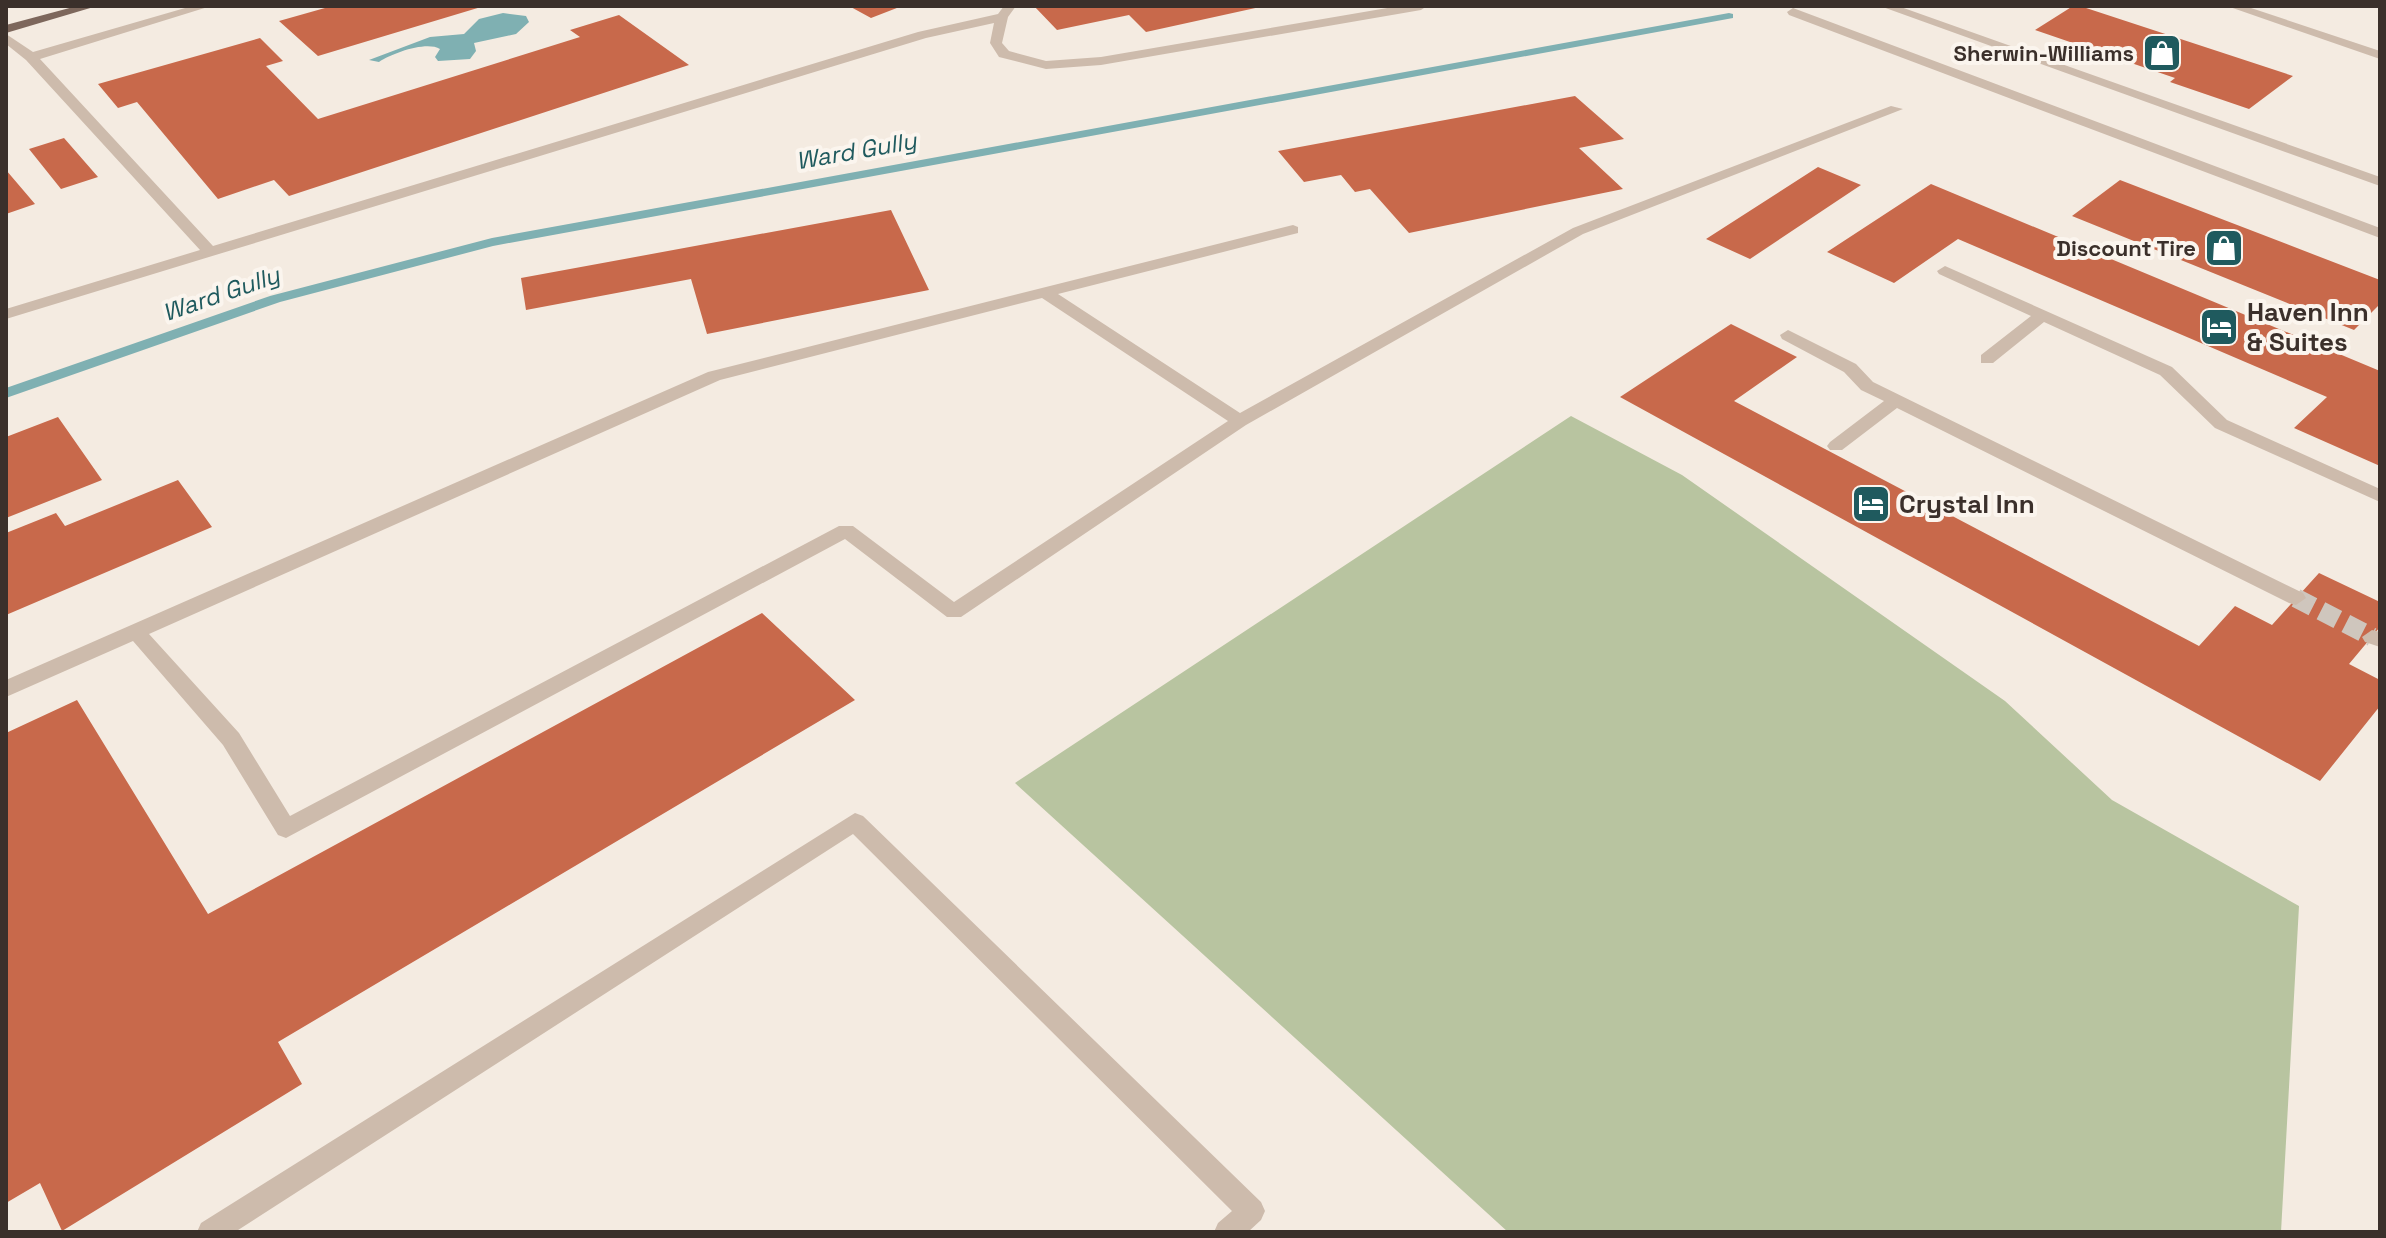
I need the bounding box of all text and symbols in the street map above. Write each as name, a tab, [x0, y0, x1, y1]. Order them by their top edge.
shop icon: Sherwin-Williams	[2141, 32, 2183, 74]
place label: Sherwin-Williams	[1954, 39, 2134, 67]
water label: Ward Gully	[793, 124, 920, 176]
shop icon: Discount Tire	[2203, 227, 2245, 269]
place label: Discount Tire	[2056, 234, 2196, 262]
water label: Ward Gully	[158, 259, 285, 328]
place label: Haven Inn & Suites	[2247, 295, 2369, 359]
hotel icon: Haven Inn & Suites	[2198, 306, 2240, 348]
hotel icon: Crystal Inn	[1850, 483, 1892, 525]
place label: Crystal Inn	[1899, 487, 2035, 521]

